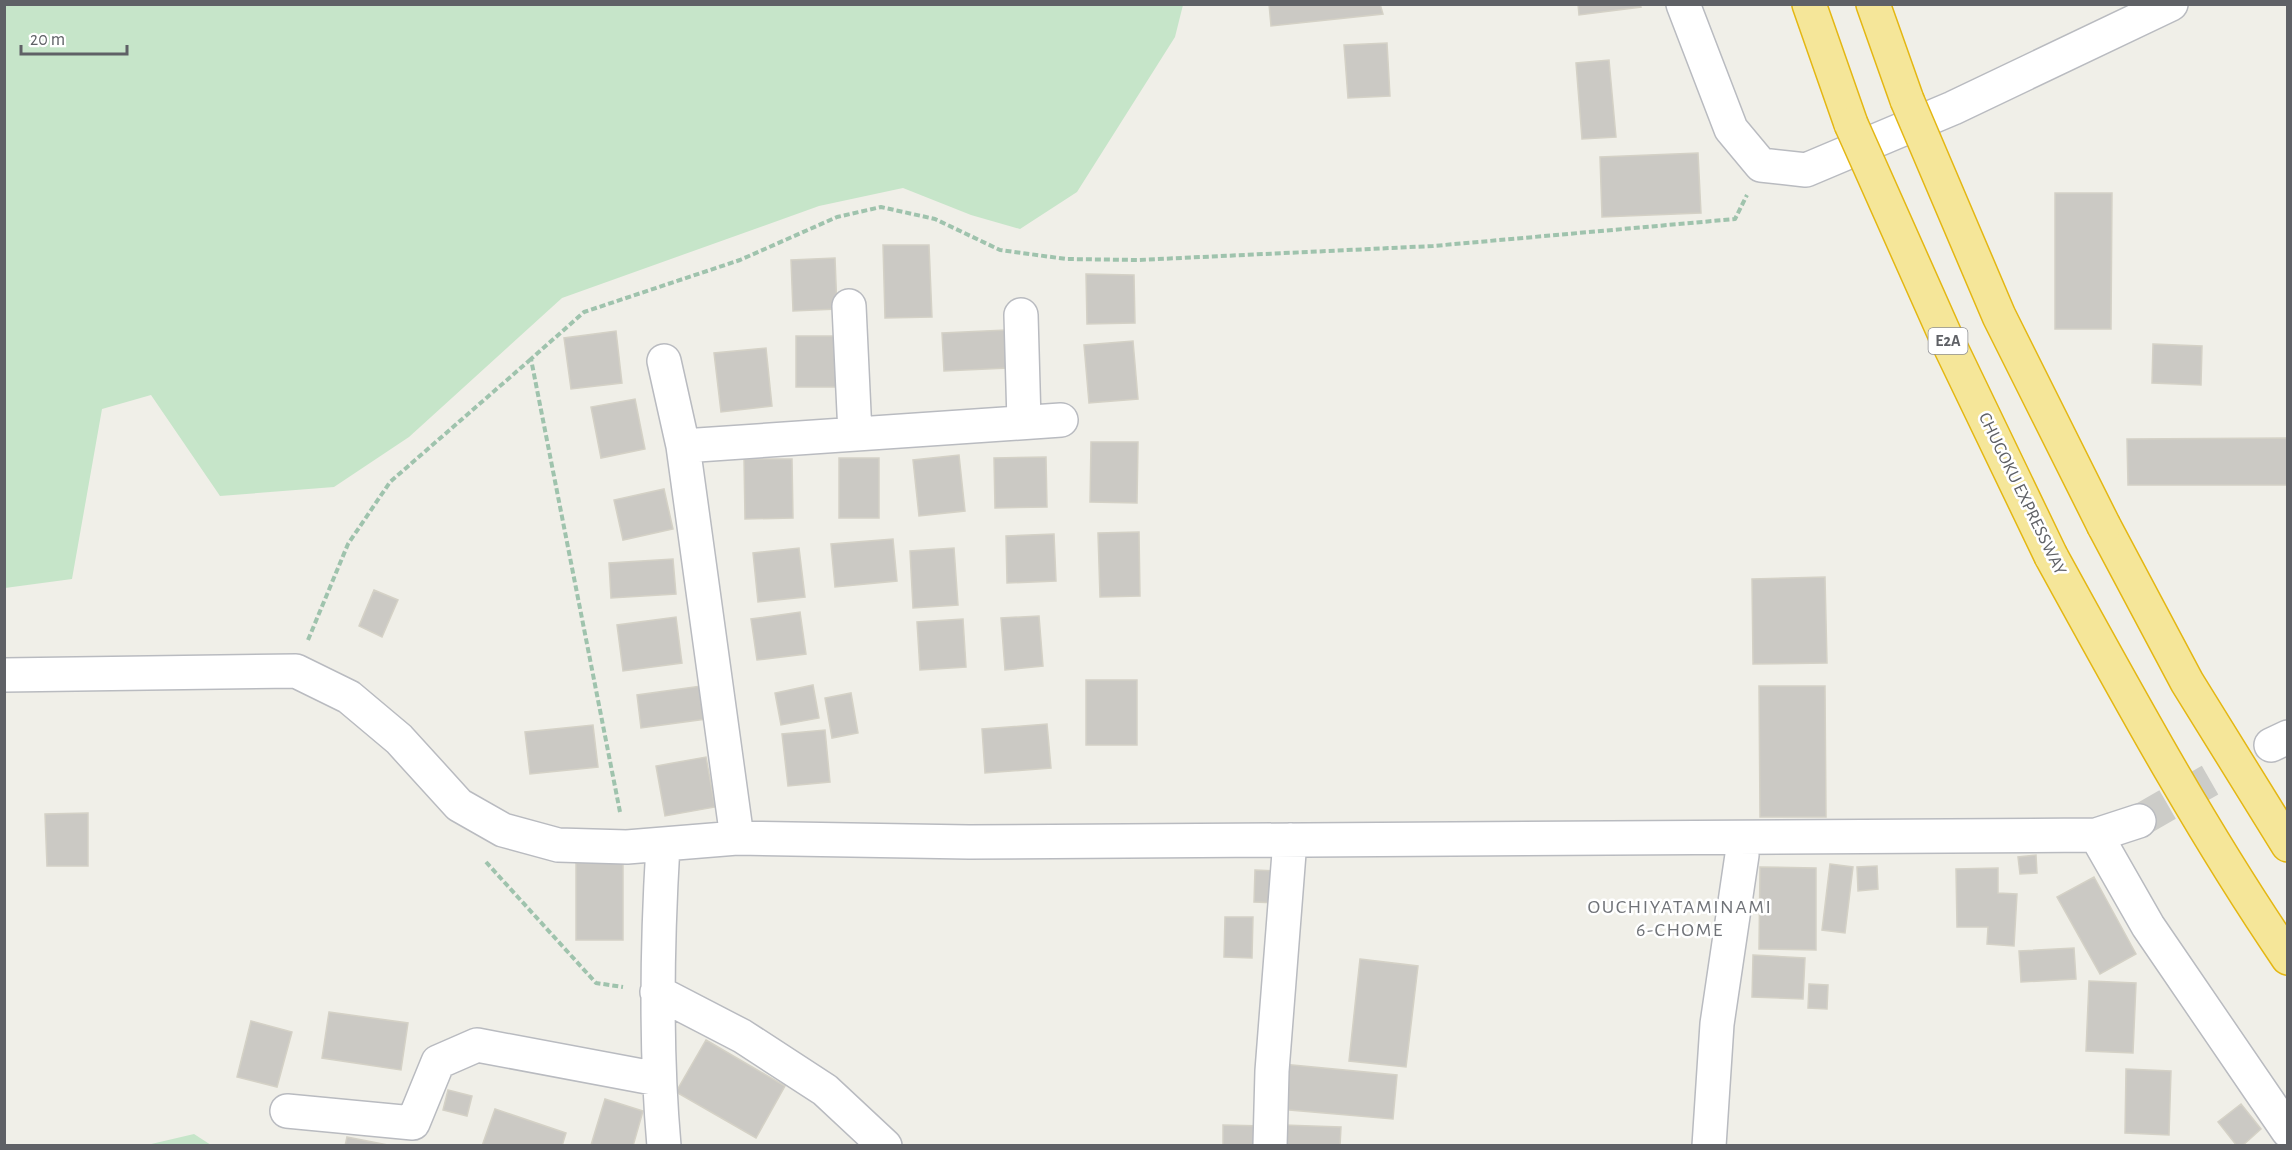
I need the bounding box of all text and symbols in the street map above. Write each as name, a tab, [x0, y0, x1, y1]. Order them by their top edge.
scale bar	[21, 18, 128, 56]
text: 20 m	[30, 31, 65, 49]
road number: E2A	[1928, 328, 1968, 354]
street label: CHUGOKU EXPRESSWAY	[1975, 410, 2069, 579]
district label: OUCHIYATAMINAMI 6-CHOME	[1588, 897, 1772, 940]

